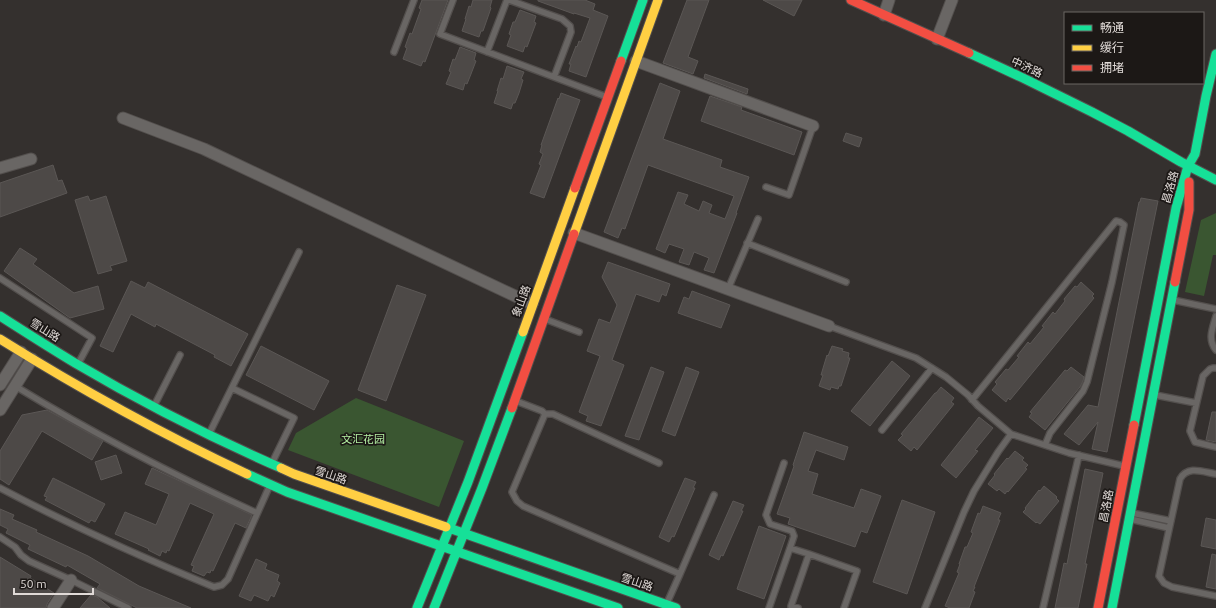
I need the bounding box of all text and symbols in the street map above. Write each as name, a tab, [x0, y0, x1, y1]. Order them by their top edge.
legend	[1064, 12, 1204, 84]
text: 畅通	[1100, 21, 1124, 34]
text: 缓行	[1100, 41, 1124, 54]
street label: 中济路	[1010, 55, 1044, 79]
text: 拥堵	[1100, 61, 1124, 74]
street label: 昌洛路	[1160, 169, 1180, 205]
street label: 象山路	[510, 283, 532, 319]
street label: 雪山路	[28, 316, 62, 344]
park label: 文汇花园	[341, 433, 385, 445]
street label: 雪山路	[313, 464, 349, 486]
street label: 昌洛路	[1097, 489, 1115, 523]
scale bar	[14, 570, 93, 596]
street label: 雪山路	[619, 571, 655, 593]
text: 50 m	[20, 577, 47, 590]

